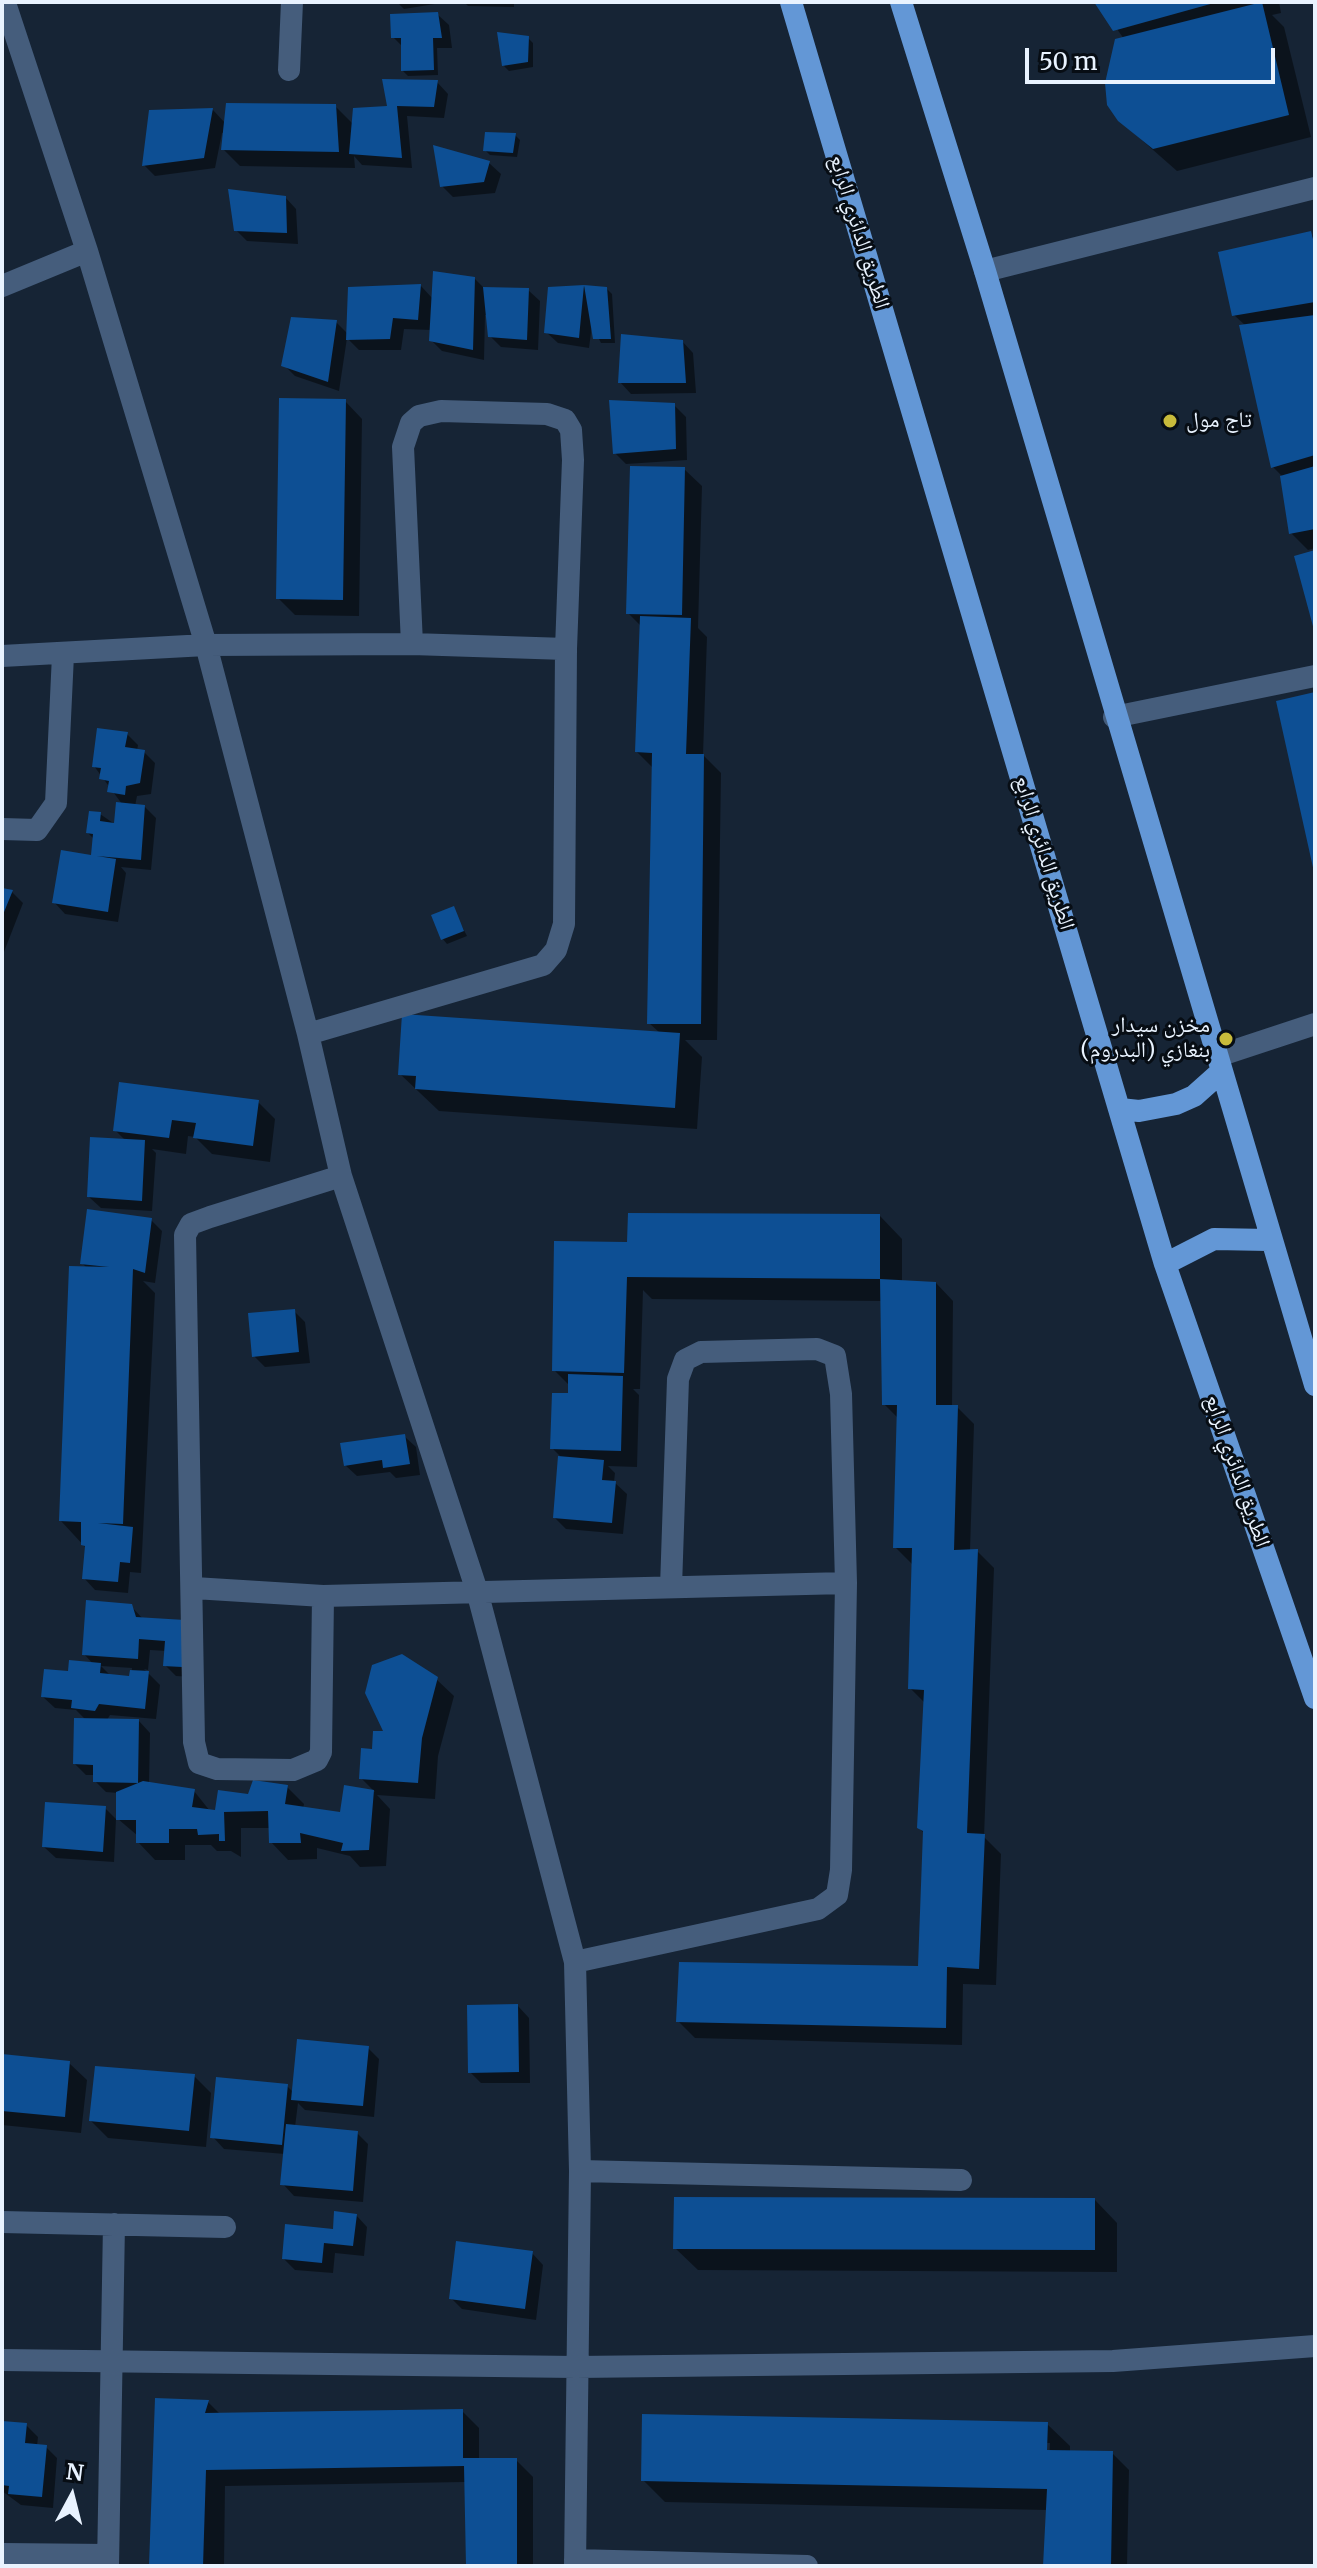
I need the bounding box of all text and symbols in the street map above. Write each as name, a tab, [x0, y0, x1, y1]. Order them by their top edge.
scale bar	[1029, 32, 1279, 82]
text: 50 m	[1039, 46, 1098, 77]
street label: الطريق الدائري الرابع	[823, 152, 895, 312]
place label: تاج مول	[1186, 408, 1252, 434]
marker: تاج مول	[1161, 412, 1179, 430]
street label: الطريق الدائري الرابع	[1008, 773, 1080, 933]
place label: مخزن سيدار بنغازي (البدروم)	[1080, 1013, 1210, 1064]
marker: مخزن سيدار بنغازي (البدروم)	[1217, 1030, 1235, 1048]
street label: الطريق الدائري الرابع	[1199, 1391, 1275, 1551]
north arrow	[32, 2456, 112, 2536]
text: N	[65, 2457, 85, 2487]

